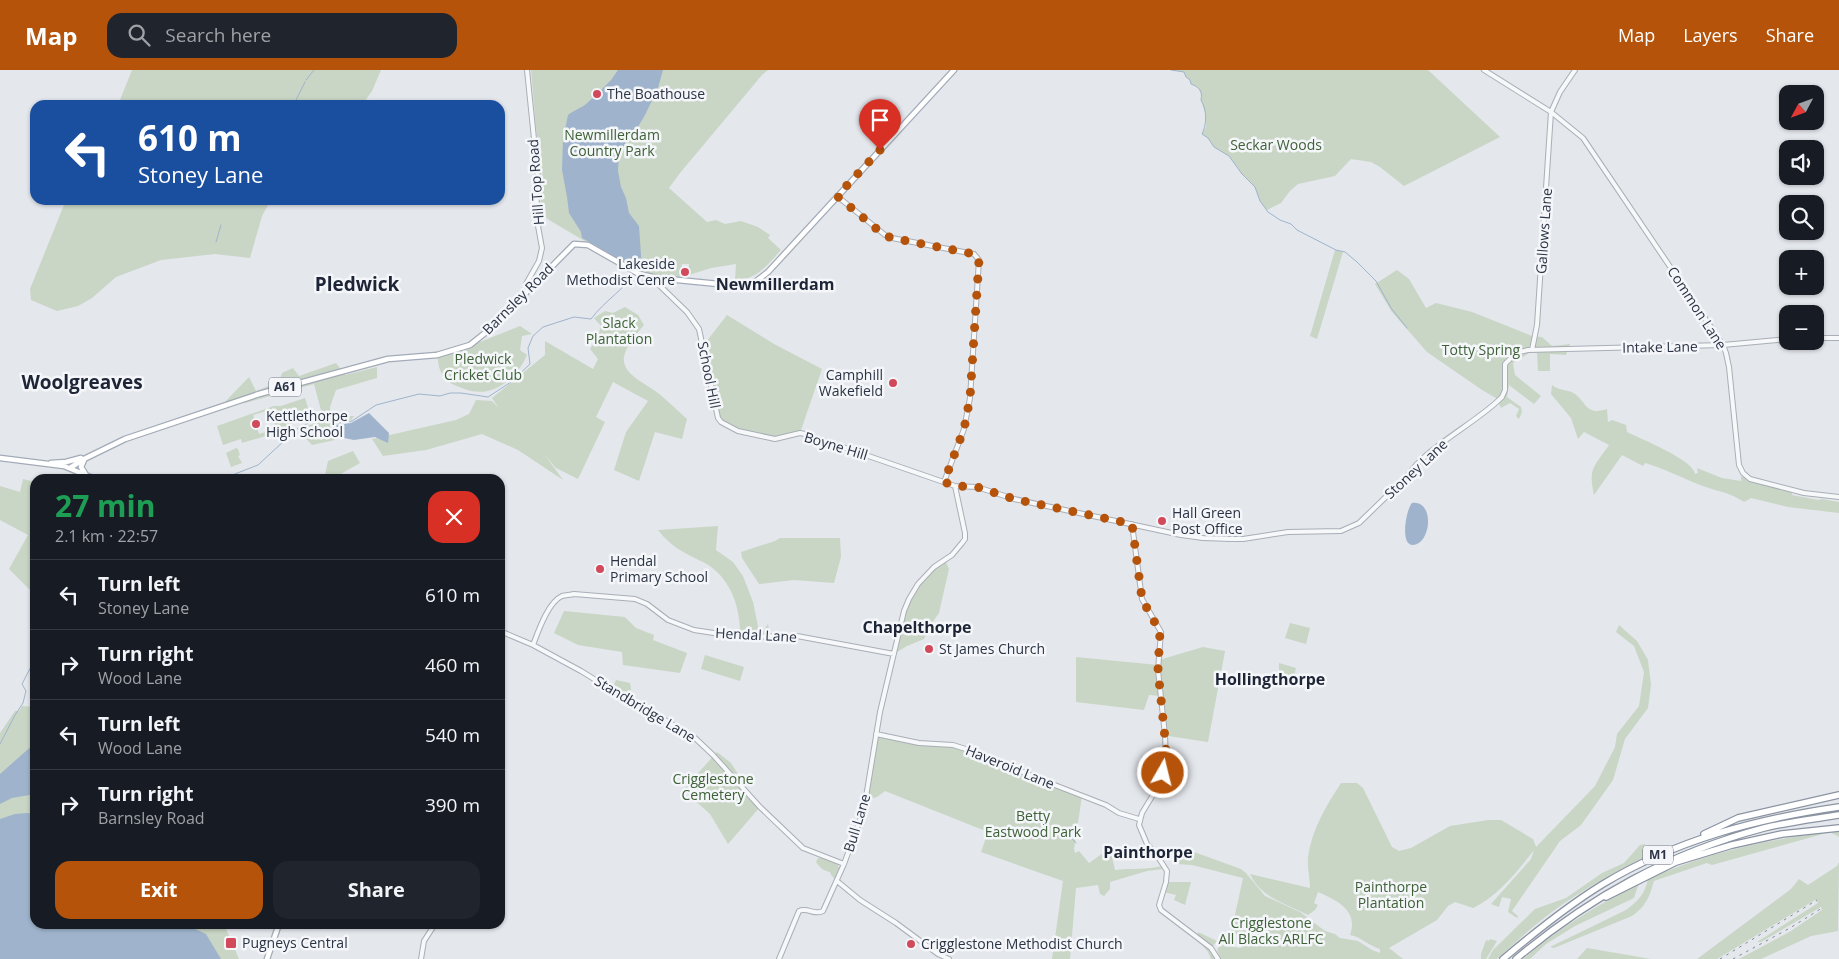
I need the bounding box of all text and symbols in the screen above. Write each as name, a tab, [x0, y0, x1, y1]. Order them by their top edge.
search box	[107, 13, 457, 58]
text: Map	[25, 19, 77, 52]
icon: search	[125, 21, 153, 49]
text: Search here	[165, 22, 271, 48]
text: Map	[1618, 23, 1655, 47]
text: Layers	[1683, 23, 1738, 47]
text: Share	[1766, 23, 1814, 47]
place label: The Boathouse	[607, 84, 705, 103]
north arrow	[1779, 85, 1824, 130]
map controls	[1779, 85, 1824, 350]
marker: The Boathouse	[591, 88, 603, 100]
pin	[859, 99, 901, 150]
icon: arrive	[866, 106, 894, 134]
text: 610 m	[138, 114, 242, 161]
icon: left	[55, 120, 120, 185]
park label: Newmillerdam Country Park	[564, 125, 660, 160]
park label: Seckar Woods	[1230, 135, 1322, 154]
street label: Hill Top Road	[523, 138, 548, 226]
button: sound	[1779, 140, 1824, 185]
text: Stoney Lane	[138, 159, 263, 189]
street label: Gallows Lane	[1531, 187, 1556, 275]
button: search	[1779, 195, 1824, 240]
button: +	[1779, 250, 1824, 295]
place label: Lakeside Methodist Cenre	[566, 254, 675, 289]
street label: Barnsley Road	[478, 259, 557, 338]
street label: Common Lane	[1663, 263, 1731, 353]
marker: Lakeside Methodist Cenre	[679, 266, 691, 278]
district label: Pledwick	[315, 271, 400, 297]
district label: Newmillerdam	[716, 273, 834, 295]
button: −	[1779, 305, 1824, 350]
park label: Slack Plantation	[586, 313, 652, 348]
street label: Intake Lane	[1622, 336, 1698, 357]
street label: School Hill	[694, 340, 725, 410]
park label: Totty Spring	[1442, 340, 1521, 359]
park label: Pledwick Cricket Club	[444, 349, 522, 384]
place label: Camphill Wakefield	[819, 365, 883, 400]
district label: Woolgreaves	[21, 369, 143, 395]
marker: Camphill Wakefield	[887, 377, 899, 389]
road number: A61	[269, 378, 301, 396]
place label: Kettlethorpe High School	[266, 406, 348, 441]
marker: Kettlethorpe High School	[250, 418, 262, 430]
street label: Boyne Hill	[802, 427, 870, 464]
street label: Stoney Lane	[1380, 434, 1451, 503]
text: 27 min	[55, 485, 155, 526]
button: close	[428, 491, 480, 543]
place label: Hall Green Post Office	[1172, 503, 1243, 538]
marker: Hall Green Post Office	[1156, 515, 1168, 527]
text: 2.1 km · 22:57	[55, 525, 158, 547]
place label: Hendal Primary School	[610, 551, 708, 586]
marker: Hendal Primary School	[594, 563, 606, 575]
text: Turn left	[98, 571, 180, 597]
icon: left	[55, 581, 83, 609]
text: 610 m	[425, 582, 480, 608]
text: Stoney Lane	[98, 597, 189, 619]
district label: Chapelthorpe	[862, 616, 972, 638]
street label: Hendal Lane	[715, 623, 798, 646]
place label: St James Church	[939, 639, 1045, 658]
text: Turn right	[98, 641, 193, 667]
marker: St James Church	[923, 643, 935, 655]
icon: right	[55, 651, 83, 679]
text: 460 m	[425, 652, 480, 678]
text: Wood Lane	[98, 667, 182, 689]
district label: Hollingthorpe	[1215, 668, 1325, 690]
street label: Standbridge Lane	[591, 671, 699, 746]
text: Turn left	[98, 711, 180, 737]
icon: left	[55, 721, 83, 749]
text: 540 m	[425, 722, 480, 748]
text: Wood Lane	[98, 737, 182, 759]
street label: Haveroid Lane	[963, 740, 1058, 793]
position arrow	[1136, 746, 1188, 798]
park label: Crigglestone Cemetery	[672, 769, 754, 804]
text: Turn right	[98, 781, 193, 807]
icon: right	[55, 791, 83, 819]
street label: Bull Lane	[839, 791, 874, 854]
text: 390 m	[425, 792, 480, 818]
park label: Betty Eastwood Park	[985, 806, 1082, 841]
text: Barnsley Road	[98, 807, 205, 829]
district label: Painthorpe	[1103, 841, 1193, 863]
road number: M1	[1643, 846, 1673, 864]
button: Exit	[55, 861, 263, 919]
button: Share	[273, 861, 480, 919]
park label: Painthorpe Plantation	[1355, 877, 1427, 912]
park label: Crigglestone All Blacks ARLFC	[1218, 913, 1324, 948]
place label: Pugneys Central	[242, 933, 348, 952]
place label: Crigglestone Methodist Church	[921, 934, 1123, 953]
marker: Pugneys Central	[224, 936, 238, 950]
marker: Crigglestone Methodist Church	[905, 938, 917, 950]

